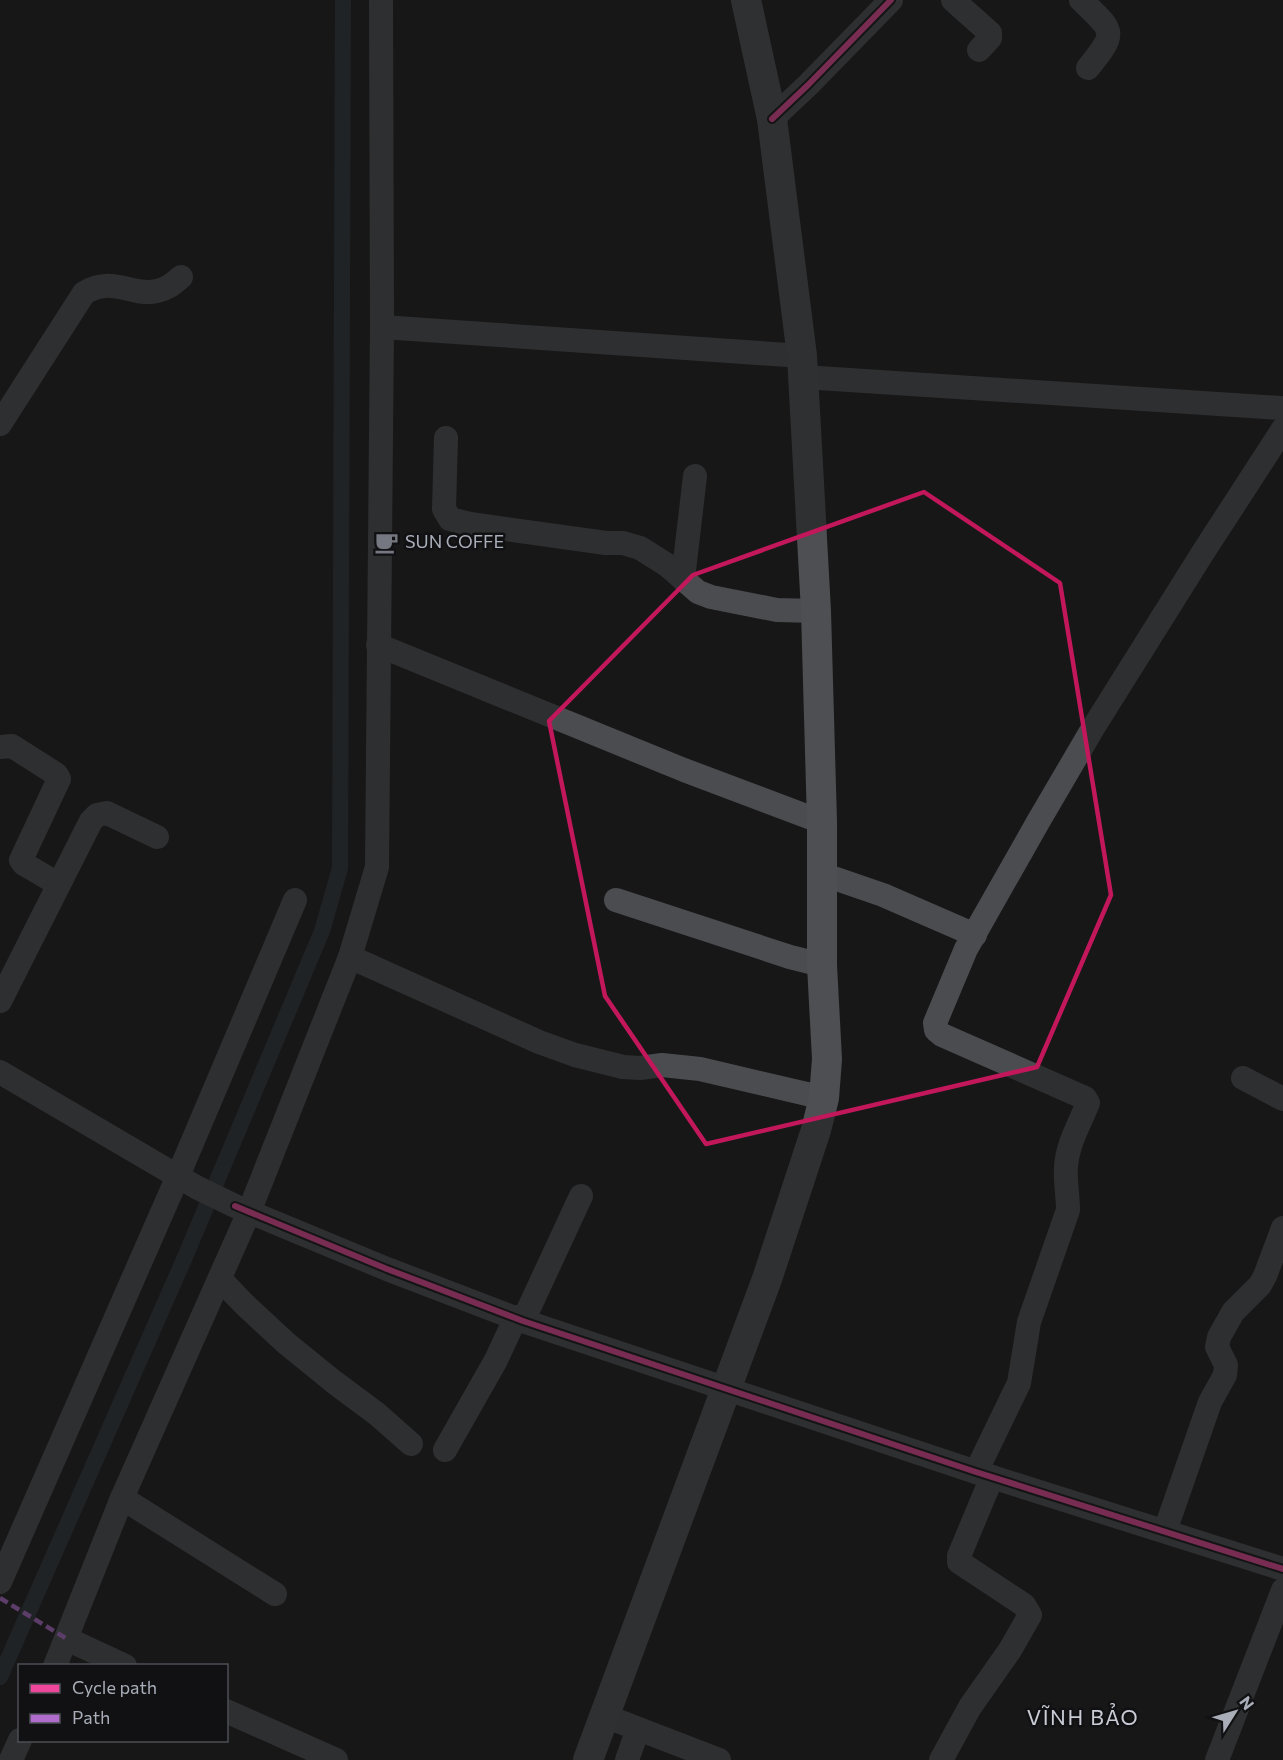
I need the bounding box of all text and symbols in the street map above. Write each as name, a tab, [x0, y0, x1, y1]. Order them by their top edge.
cafe icon: SUN COFFE	[374, 529, 400, 555]
place label: SUN COFFE	[405, 530, 504, 552]
legend	[18, 1664, 228, 1742]
text: Cycle path	[72, 1676, 157, 1698]
north arrow	[1205, 1682, 1265, 1742]
text: N	[1236, 1692, 1259, 1713]
district label: VĨNH BẢO	[1027, 1703, 1139, 1729]
text: Path	[72, 1706, 110, 1728]

